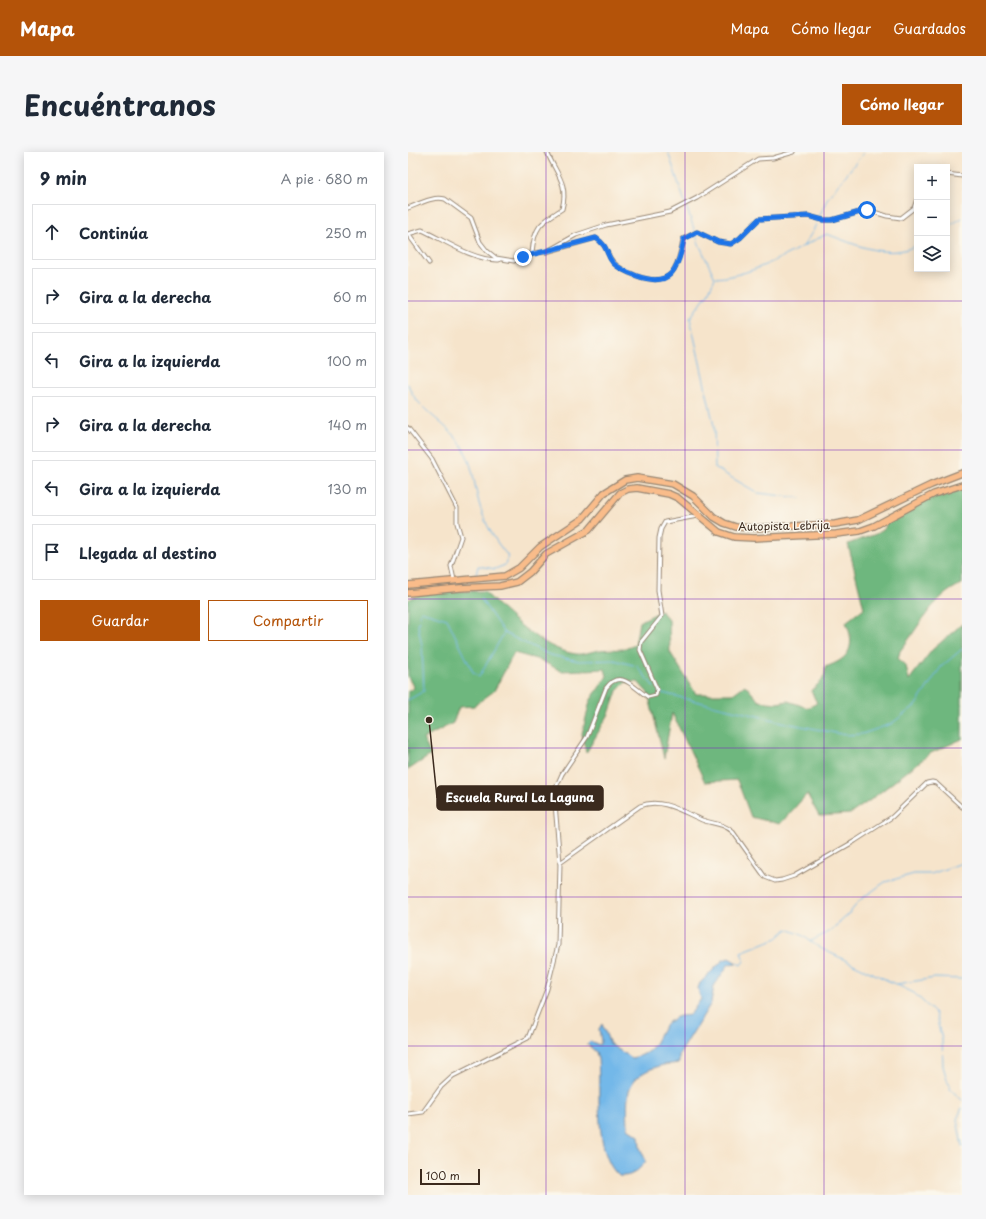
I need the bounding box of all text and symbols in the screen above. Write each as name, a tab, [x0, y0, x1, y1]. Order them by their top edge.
text: Mapa	[20, 14, 75, 42]
text: Mapa	[731, 18, 769, 39]
text: Cómo llegar	[791, 18, 871, 39]
text: Guardados	[893, 18, 966, 39]
text: Encuéntranos	[24, 83, 216, 126]
button: Cómo llegar	[842, 84, 962, 125]
map controls	[914, 164, 950, 272]
button: +	[914, 164, 950, 200]
text: 9 min	[40, 165, 87, 191]
text: A pie · 680 m	[281, 169, 368, 188]
button: −	[914, 200, 950, 236]
route start	[858, 201, 876, 219]
icon: ahead	[41, 221, 63, 243]
text: Continúa	[79, 221, 148, 244]
text: 250 m	[325, 223, 367, 242]
button: layers	[914, 236, 950, 272]
route end	[514, 248, 532, 266]
icon: right	[41, 285, 63, 307]
text: Gira a la derecha	[79, 285, 211, 308]
text: 60 m	[333, 287, 367, 306]
icon: left	[41, 349, 63, 371]
text: Gira a la izquierda	[79, 349, 220, 372]
text: 100 m	[327, 351, 367, 370]
icon: right	[41, 413, 63, 435]
text: Gira a la derecha	[79, 413, 211, 436]
text: 140 m	[328, 415, 367, 434]
icon: left	[41, 477, 63, 499]
text: Gira a la izquierda	[79, 477, 220, 500]
text: 130 m	[328, 479, 367, 498]
street label: Autopista Lebrija	[738, 516, 830, 535]
icon: arrive	[41, 541, 63, 563]
text: Llegada al destino	[79, 541, 217, 564]
button: Guardar	[40, 600, 200, 641]
button: Compartir	[208, 600, 368, 641]
callout: Escuela Rural La Laguna	[437, 786, 603, 810]
text: Escuela Rural La Laguna	[446, 788, 594, 806]
scale bar	[420, 1167, 480, 1186]
text: 100 m	[426, 1167, 460, 1184]

